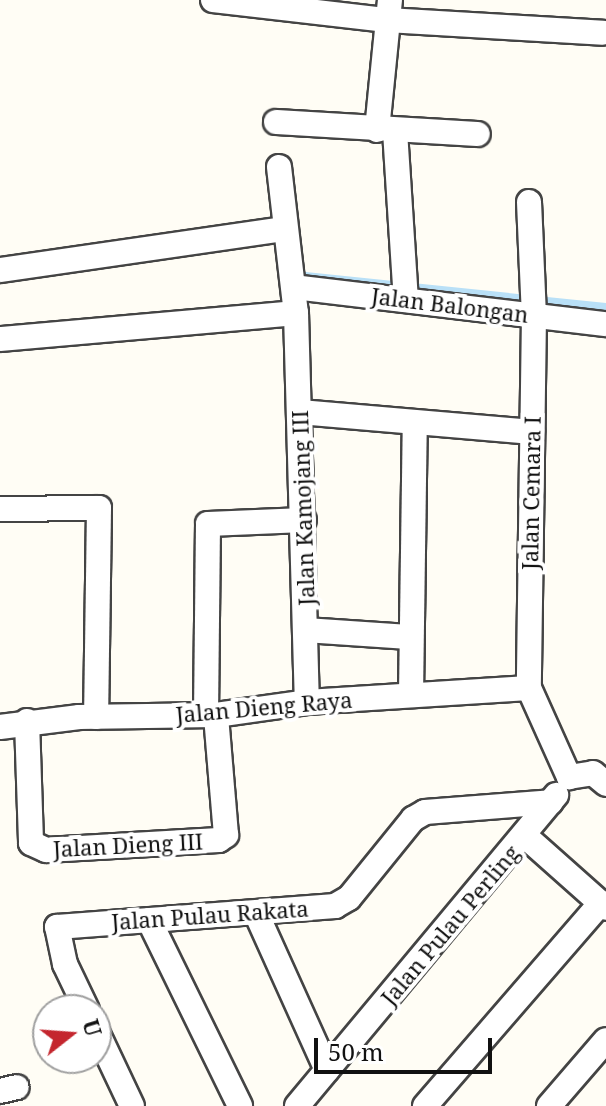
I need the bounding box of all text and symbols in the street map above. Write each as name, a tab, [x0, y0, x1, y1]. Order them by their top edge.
street label: Jalan Balongan	[370, 282, 530, 328]
street label: Jalan Kamojang III	[286, 410, 320, 606]
street label: Jalan Cemara I	[516, 416, 546, 570]
street label: Jalan Dieng Raya	[175, 686, 353, 728]
street label: Jalan Dieng III	[52, 828, 204, 862]
street label: Jalan Pulau Perling	[375, 840, 525, 1010]
street label: Jalan Pulau Rakata	[110, 895, 310, 935]
north arrow	[32, 994, 112, 1074]
text: U	[76, 1015, 110, 1040]
scale bar	[318, 1022, 496, 1072]
text: 50 m	[328, 1035, 384, 1068]

